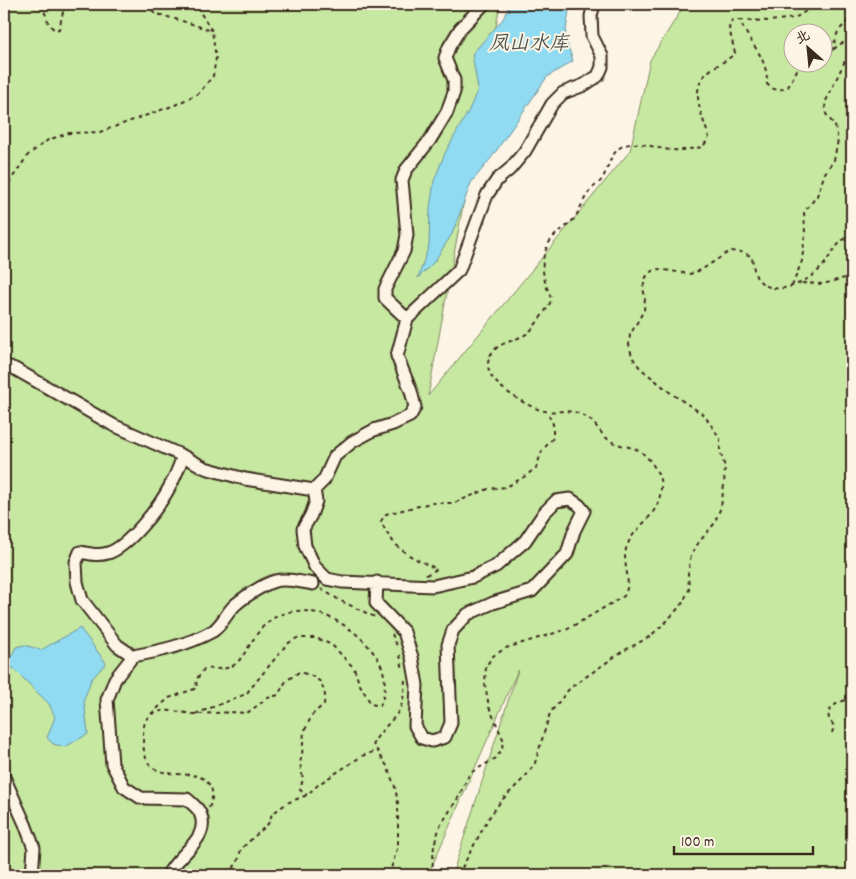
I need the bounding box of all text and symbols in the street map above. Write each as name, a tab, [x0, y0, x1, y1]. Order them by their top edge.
north arrow	[784, 22, 834, 72]
text: 北	[792, 26, 814, 50]
water label: 凤山水库	[489, 31, 571, 59]
scale bar	[674, 824, 812, 856]
text: 100 m	[681, 832, 714, 854]

